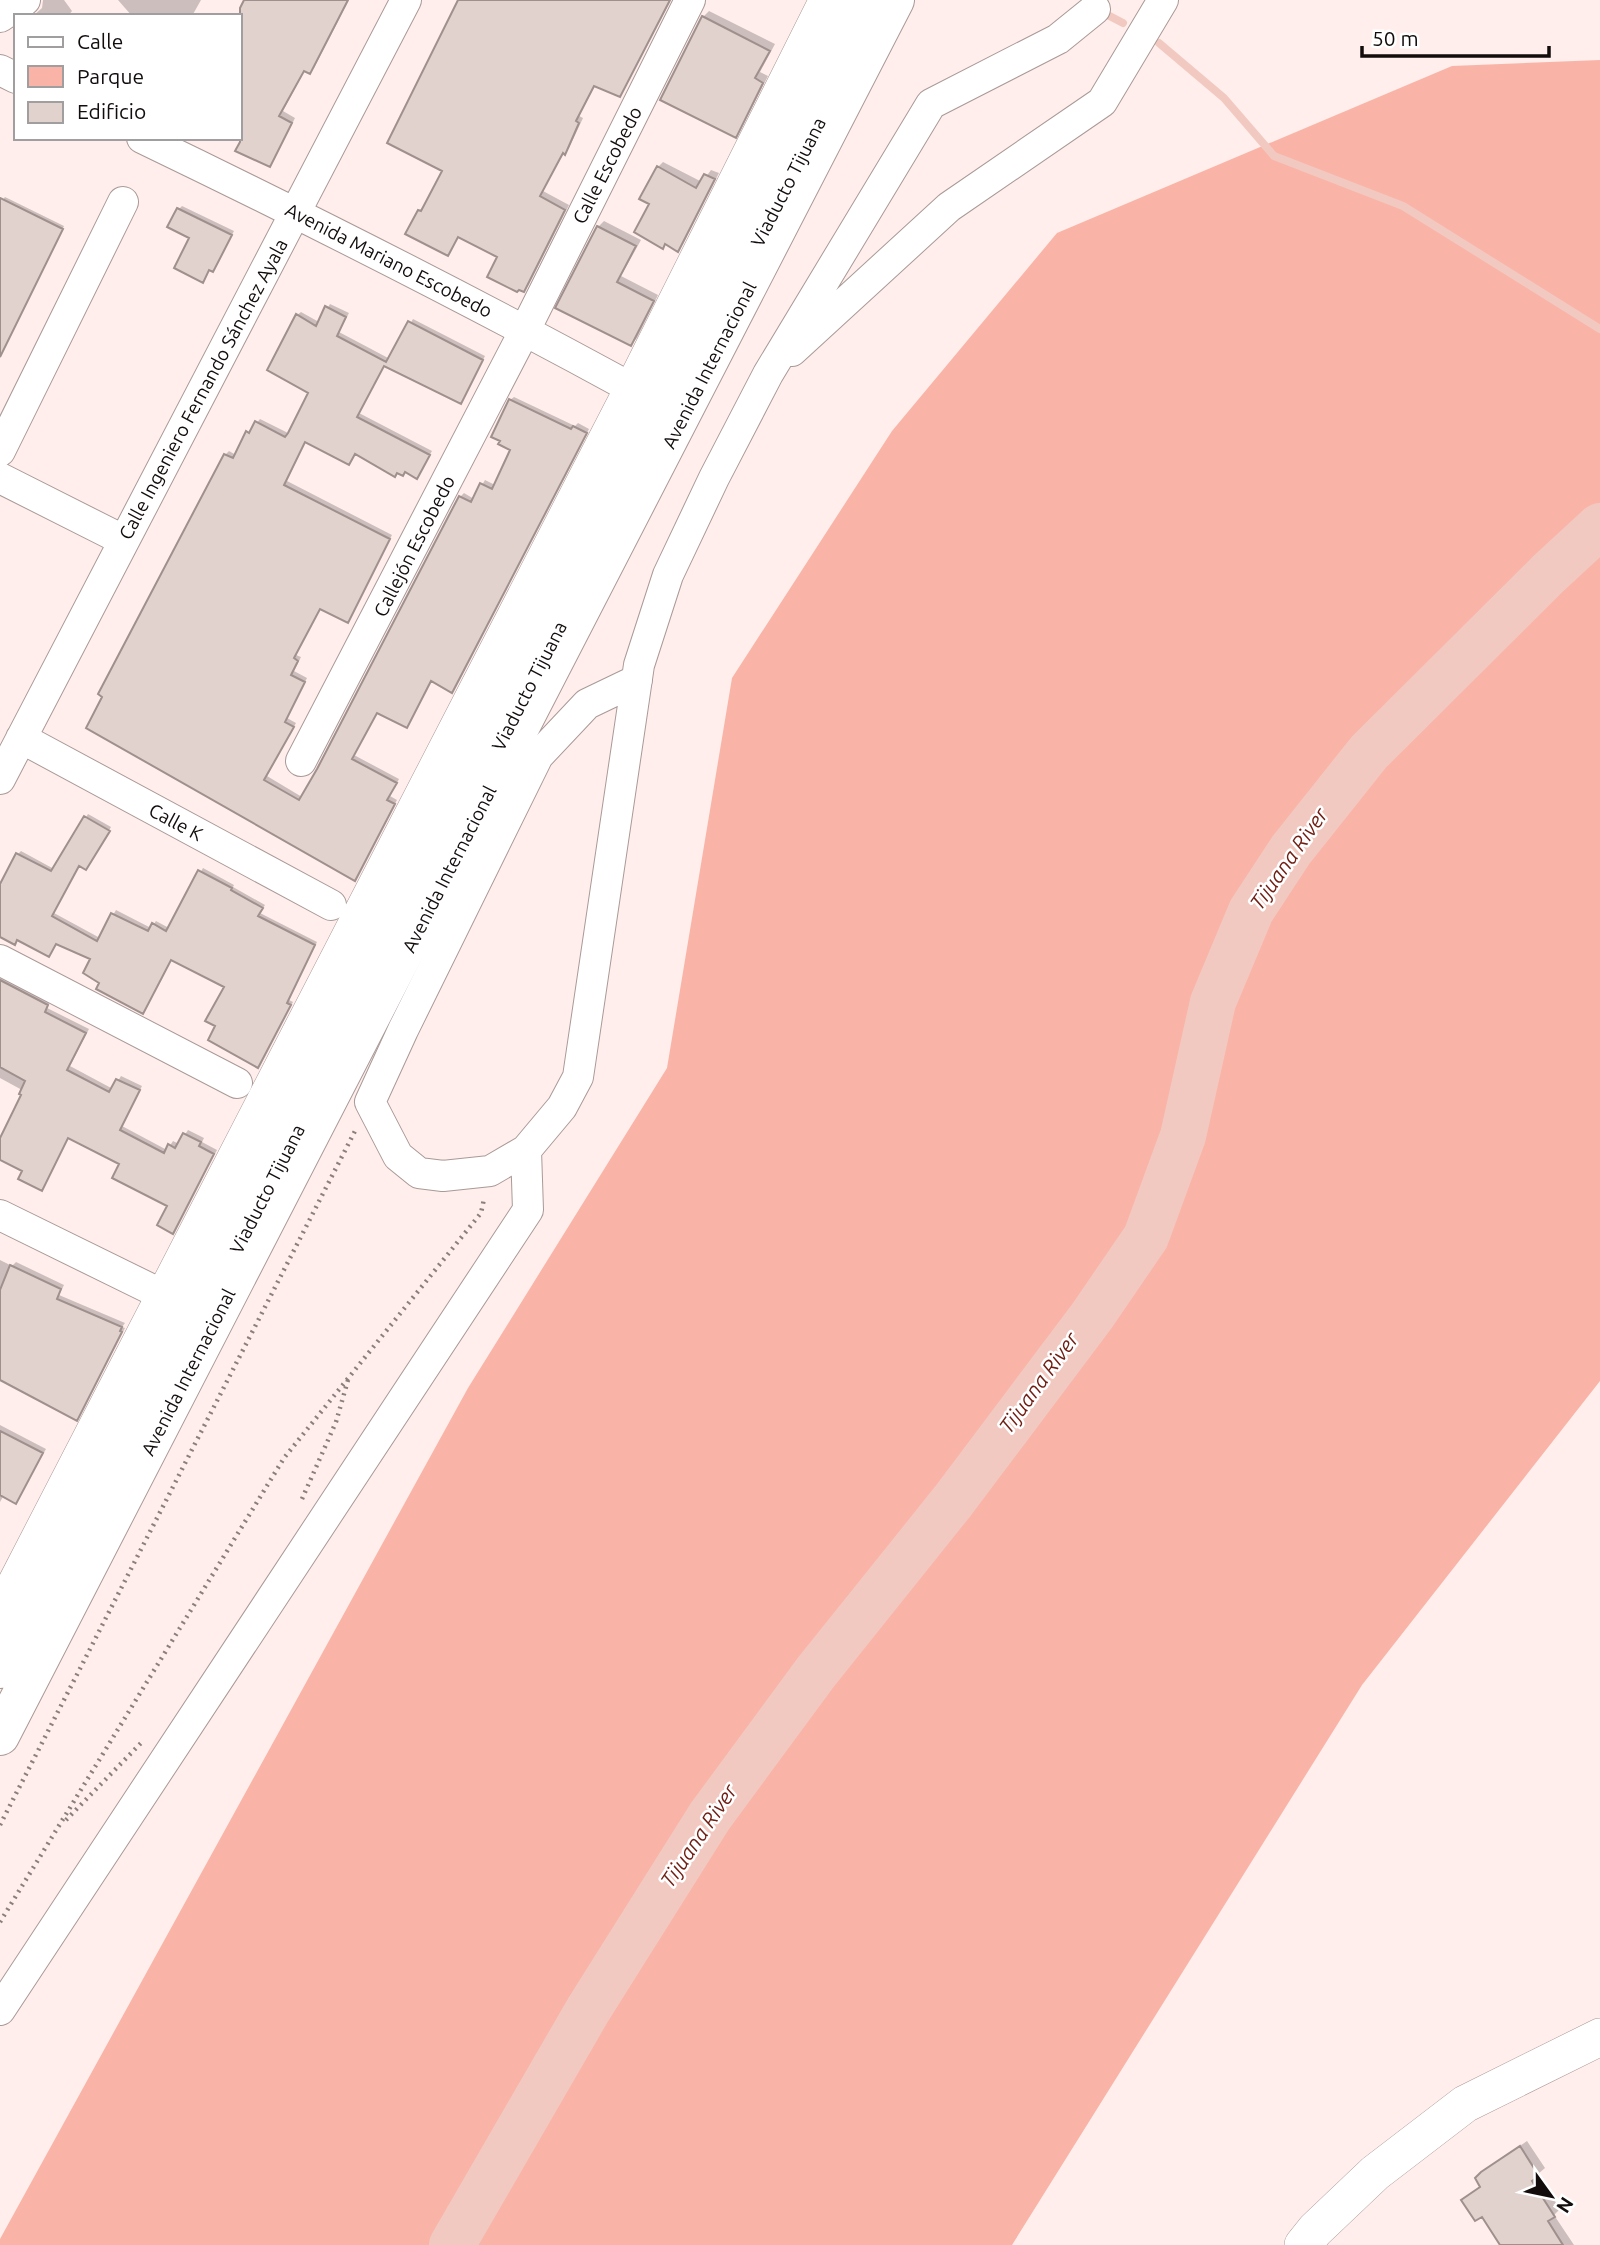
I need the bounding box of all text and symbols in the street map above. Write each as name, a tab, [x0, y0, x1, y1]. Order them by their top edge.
legend	[14, 14, 242, 140]
scale bar	[1362, 14, 1549, 58]
text: 50 m	[1372, 26, 1419, 50]
text: Calle	[77, 29, 123, 53]
text: Parque	[77, 64, 144, 88]
text: Edificio	[77, 99, 146, 123]
street label: Calle Escobedo	[568, 103, 646, 227]
street label: Viaducto Tijuana	[746, 114, 830, 250]
street label: Avenida Mariano Escobedo	[282, 198, 496, 322]
street label: Calle Ingeniero Fernando Sánchez Ayala	[114, 235, 292, 543]
street label: Avenida Internacional	[657, 278, 761, 452]
street label: Callejón Escobedo	[369, 472, 459, 620]
street label: Viaducto Tijuana	[487, 618, 571, 754]
street label: Avenida Internacional	[397, 782, 501, 956]
street label: Calle K	[145, 799, 207, 845]
water label: Tijuana River	[1244, 802, 1333, 914]
street label: Viaducto Tijuana	[225, 1121, 309, 1257]
street label: Avenida Internacional	[136, 1285, 240, 1459]
water label: Tijuana River	[994, 1326, 1083, 1438]
water label: Tijuana River	[655, 1779, 742, 1891]
north arrow	[1516, 2161, 1586, 2231]
text: N	[1552, 2193, 1578, 2217]

